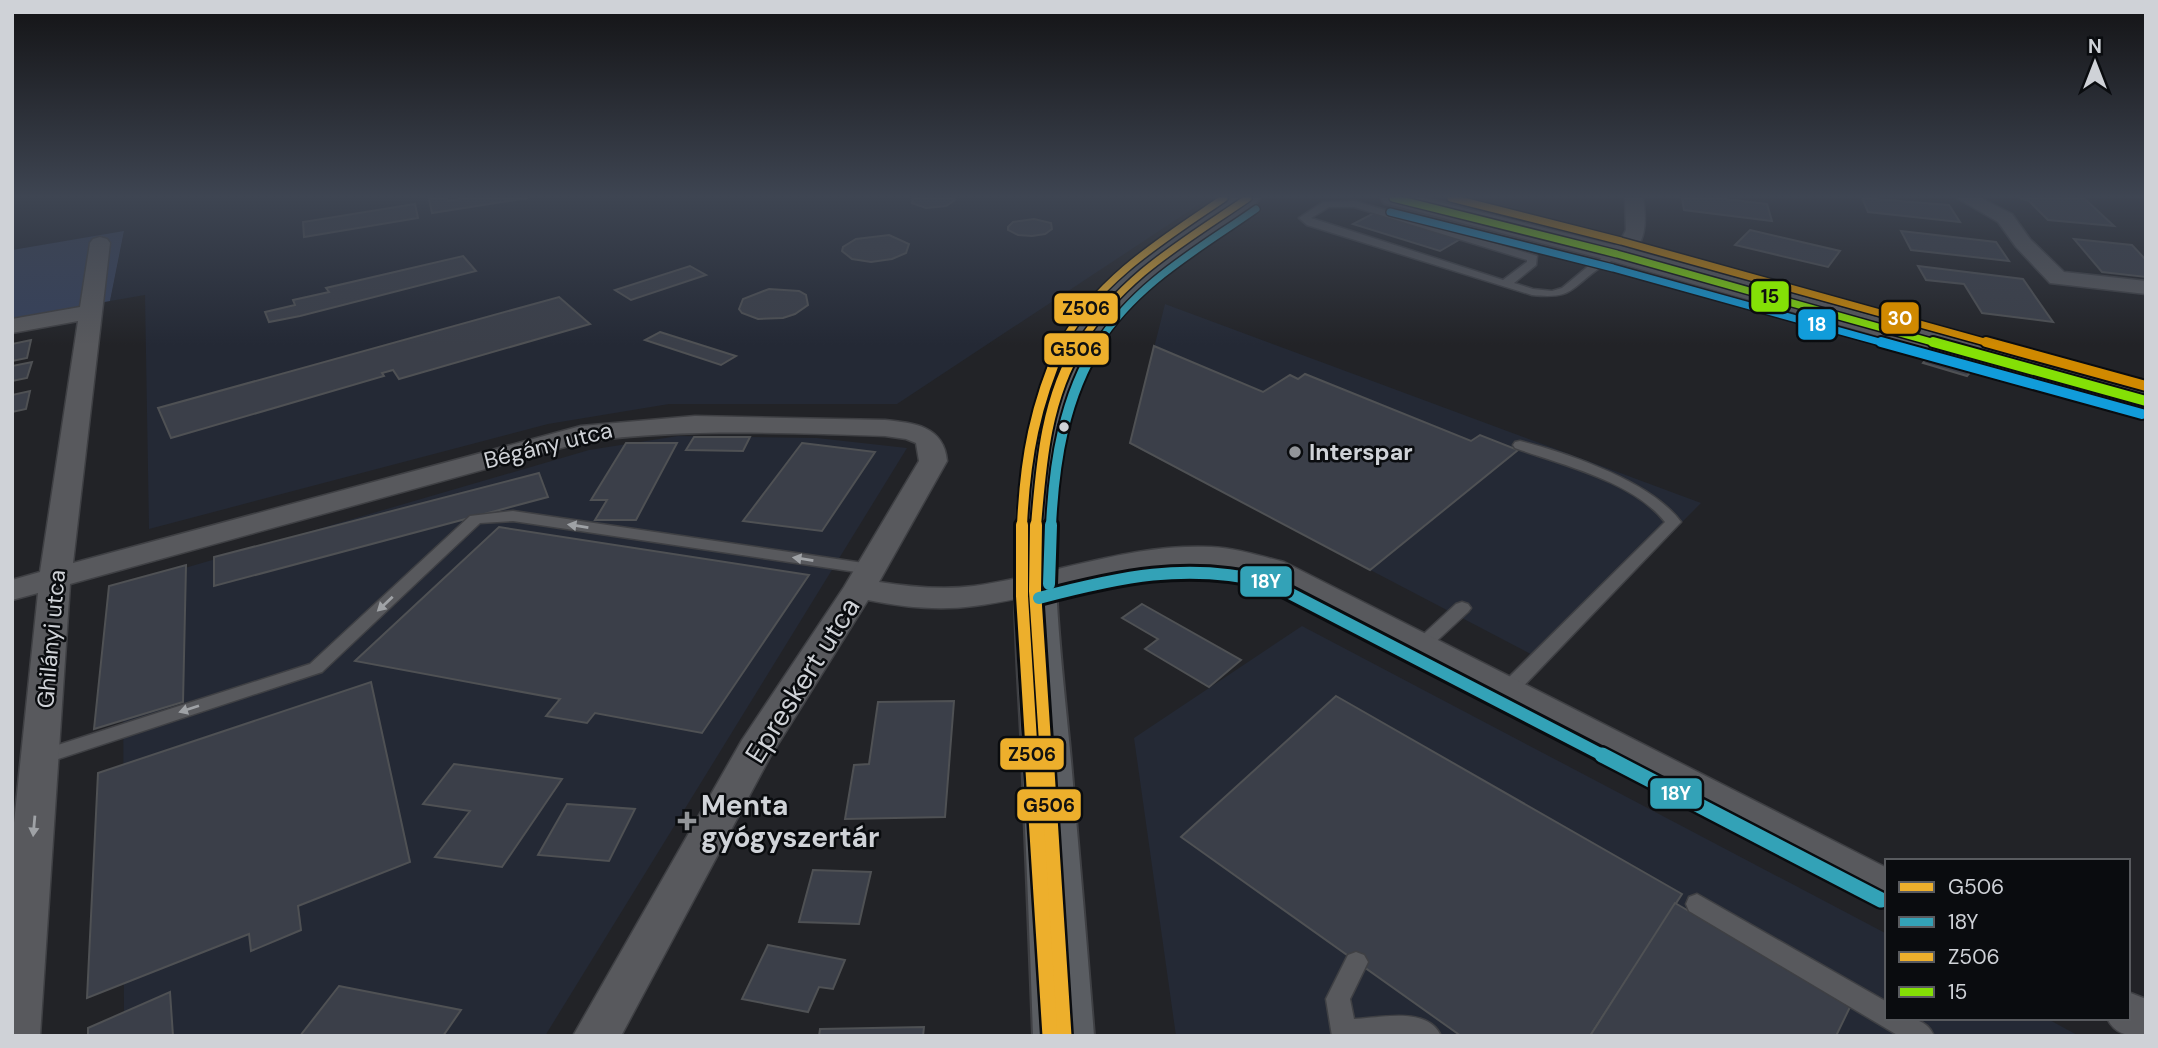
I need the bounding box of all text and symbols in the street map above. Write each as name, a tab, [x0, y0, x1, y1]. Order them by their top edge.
north arrow	[2060, 28, 2130, 98]
text: N	[2088, 34, 2102, 59]
line badge: 15	[1750, 280, 1790, 313]
text: 15	[1761, 284, 1779, 309]
line badge: Z506	[1053, 292, 1119, 325]
text: Z506	[1062, 296, 1110, 321]
line badge: 30	[1880, 301, 1920, 335]
text: 30	[1888, 306, 1912, 331]
line badge: 18	[1797, 308, 1837, 341]
text: 18	[1808, 312, 1826, 337]
line badge: G506	[1043, 332, 1110, 366]
text: G506	[1050, 337, 1102, 362]
street label: Bégány utca	[481, 415, 615, 475]
unlabelled marker	[1057, 420, 1071, 434]
place label: Interspar	[1309, 437, 1413, 467]
marker: Interspar	[1287, 444, 1303, 460]
one-way arrow	[567, 520, 589, 531]
one-way arrow	[792, 553, 814, 564]
line badge: 18Y	[1239, 565, 1293, 598]
street label: Ghilányi utca	[30, 569, 72, 709]
text: 18Y	[1251, 569, 1281, 594]
street label: Epreskert utca	[737, 590, 868, 770]
one-way arrow	[377, 596, 394, 612]
one-way arrow	[178, 705, 199, 715]
line badge: Z506	[999, 737, 1065, 771]
text: Z506	[1008, 742, 1056, 767]
line badge: 18Y	[1649, 777, 1703, 810]
text: 18Y	[1661, 781, 1691, 806]
place label: Menta gyógyszertár	[701, 787, 879, 856]
line badge: G506	[1016, 788, 1082, 822]
text: G506	[1023, 793, 1075, 818]
marker: Menta gyógyszertár	[679, 813, 695, 829]
one-way arrow	[28, 815, 39, 837]
legend	[1885, 859, 2130, 1020]
text: G506	[1948, 873, 2004, 901]
text: 18Y	[1948, 908, 1978, 936]
text: Z506	[1948, 943, 2000, 971]
text: 15	[1948, 978, 1967, 1006]

